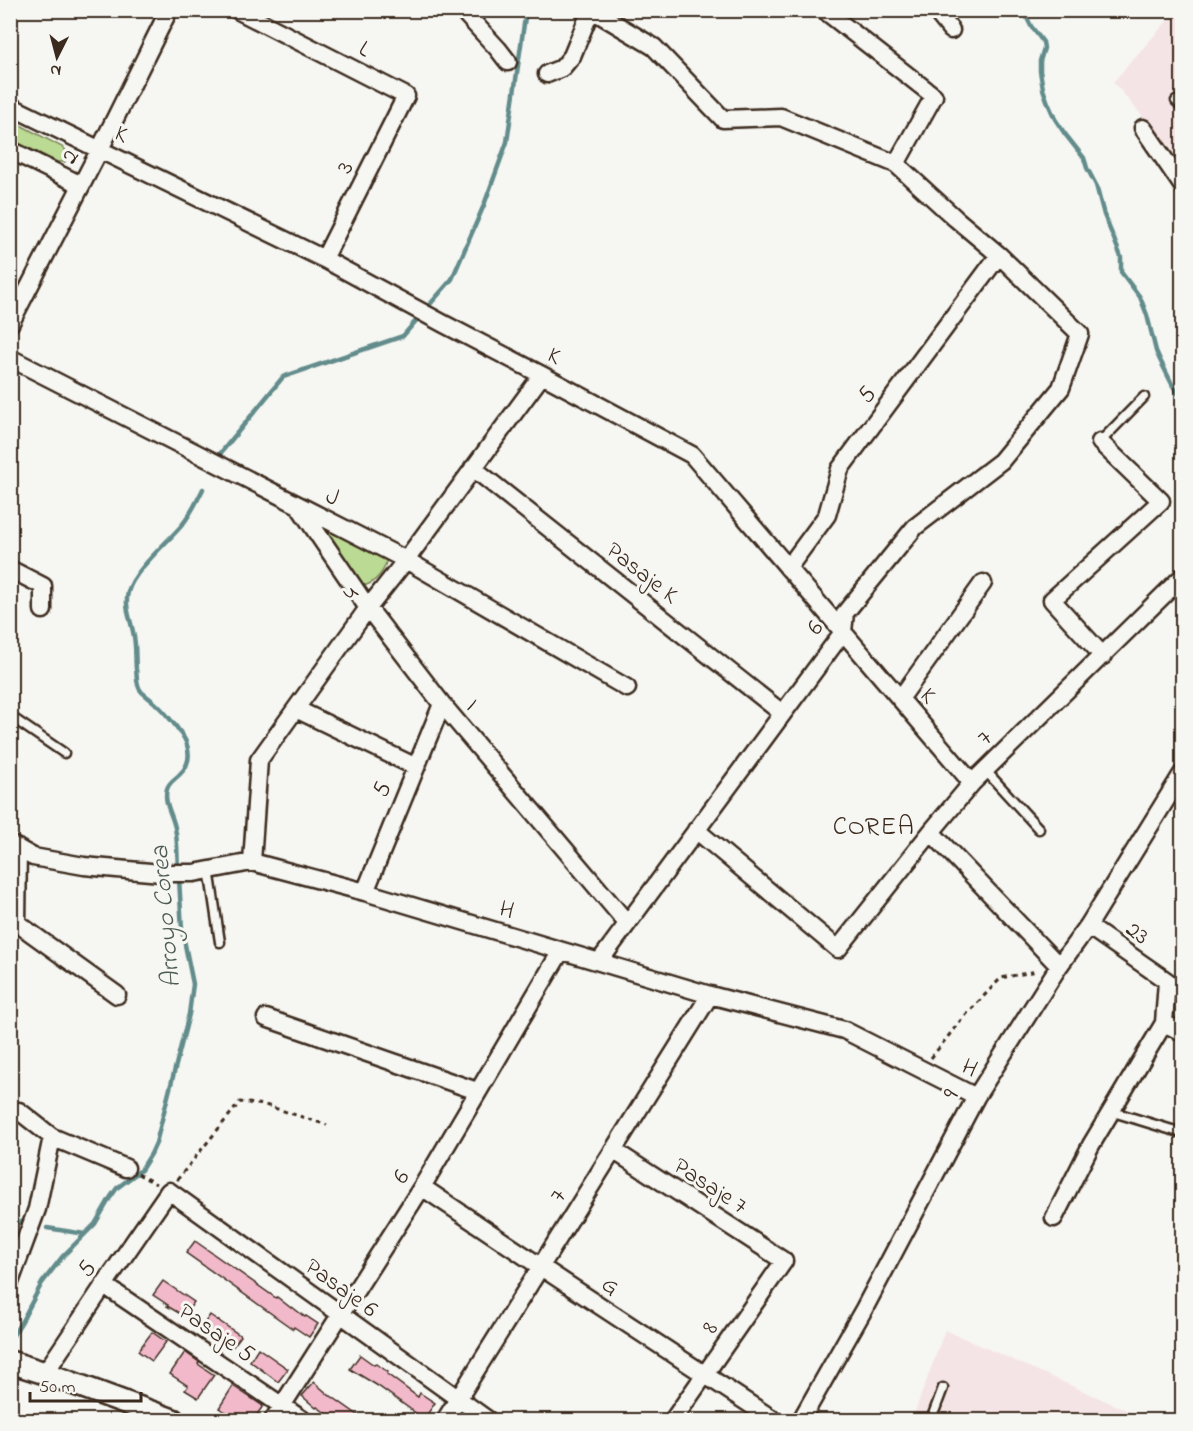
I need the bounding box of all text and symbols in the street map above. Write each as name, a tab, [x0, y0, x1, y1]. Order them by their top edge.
north arrow	[27, 27, 87, 87]
street label: L	[352, 33, 376, 68]
text: N	[49, 57, 62, 82]
street label: K	[108, 117, 134, 154]
street label: 2	[53, 144, 89, 171]
street label: 3	[328, 156, 364, 181]
street label: K	[540, 339, 567, 376]
street label: 5	[850, 379, 886, 412]
street label: J	[319, 480, 345, 516]
street label: Pasaje K	[598, 534, 686, 614]
street label: 4	[335, 580, 369, 609]
street label: 6	[798, 614, 834, 642]
street label: K	[910, 681, 944, 713]
street label: I	[456, 692, 486, 719]
street label: 7	[970, 723, 1002, 755]
street label: 5	[365, 777, 402, 803]
district label: COREA	[833, 809, 915, 847]
water label: Arroyo Corea	[142, 843, 192, 989]
street label: H	[494, 893, 518, 930]
street label: 23	[1118, 913, 1156, 955]
street label: H	[955, 1050, 983, 1088]
street label: 9	[935, 1083, 970, 1107]
street label: Pasaje 7	[666, 1150, 754, 1224]
street label: 6	[384, 1163, 420, 1191]
street label: 7	[542, 1183, 577, 1210]
street label: Pasaje 6	[297, 1251, 385, 1328]
street label: 5	[70, 1254, 107, 1285]
street label: G	[594, 1268, 626, 1306]
street label: Pasaje 5	[170, 1296, 261, 1373]
street label: 8	[694, 1315, 728, 1342]
scale bar	[30, 1365, 141, 1403]
text: 50 m	[39, 1375, 76, 1401]

